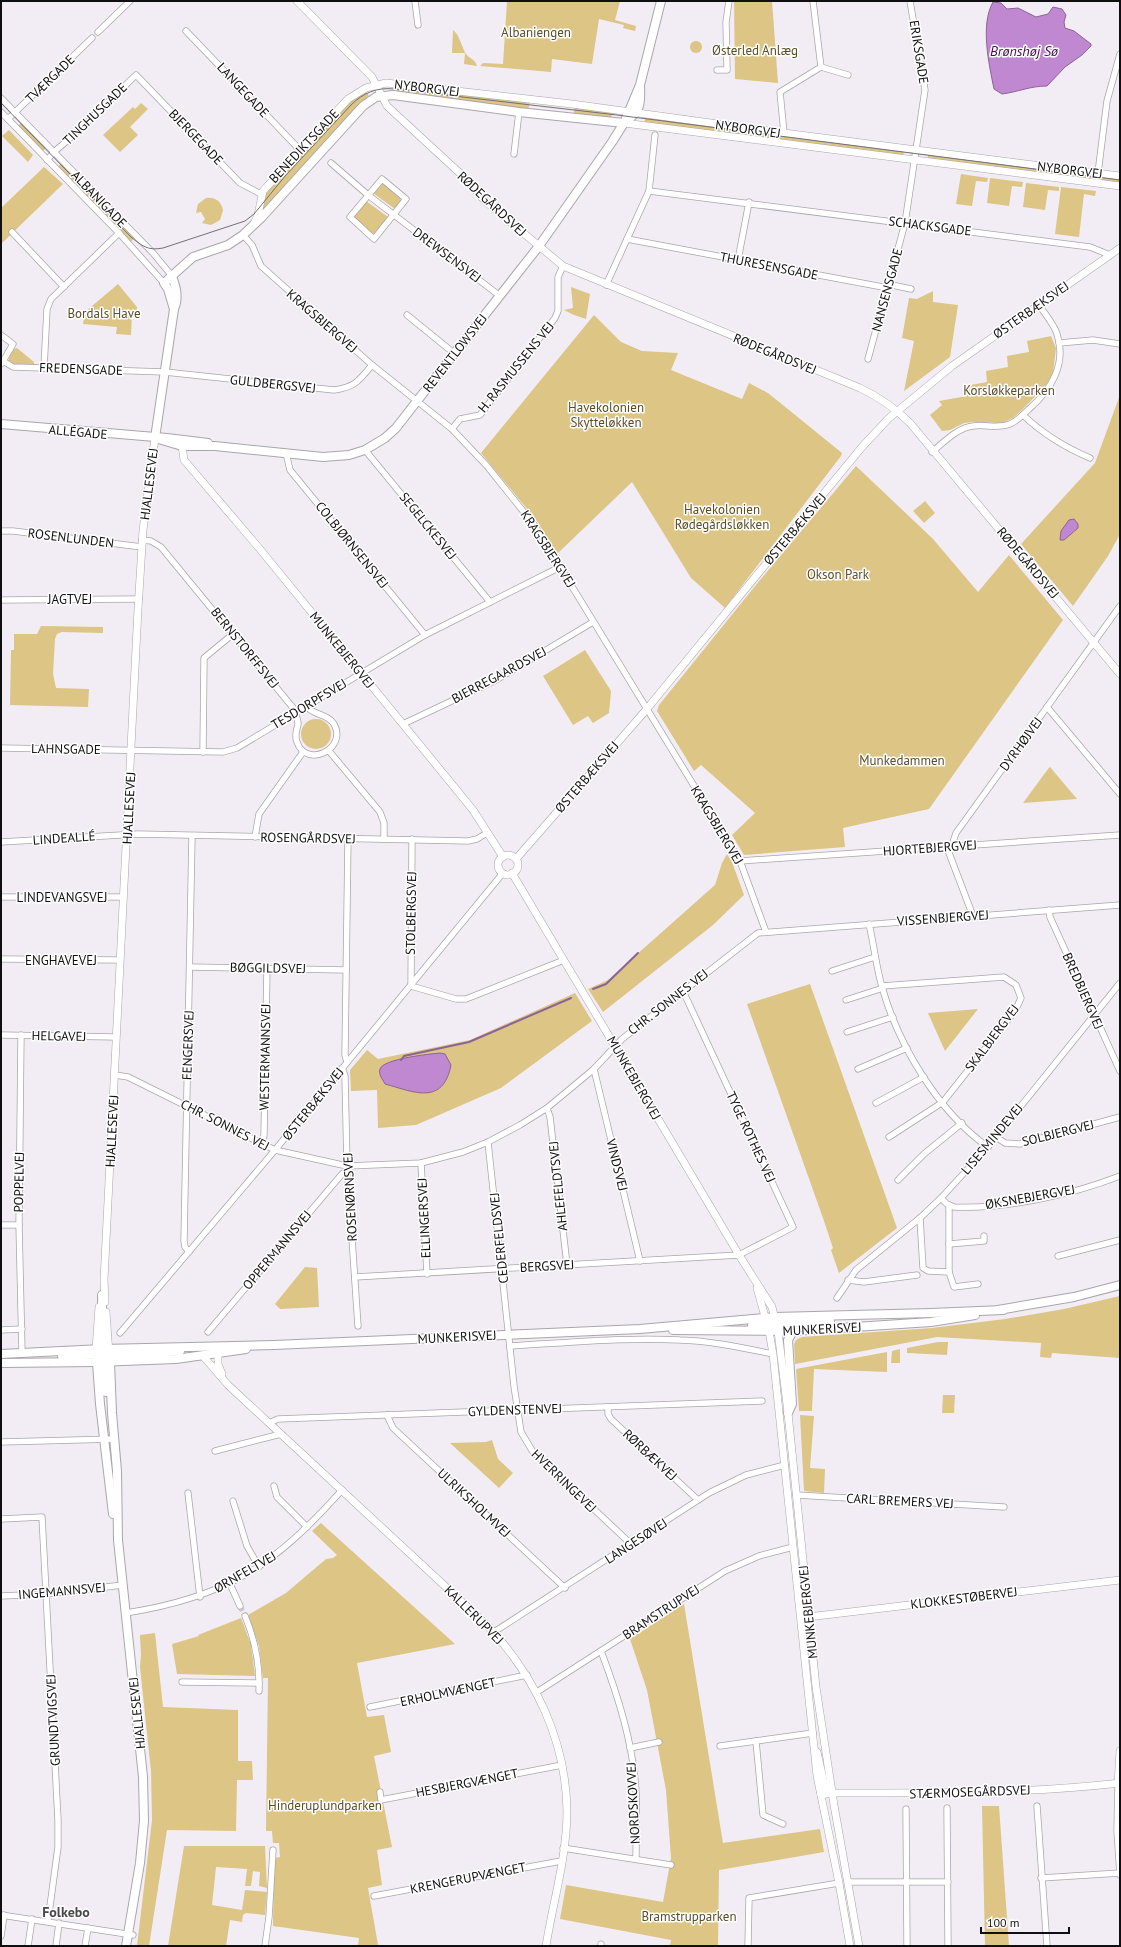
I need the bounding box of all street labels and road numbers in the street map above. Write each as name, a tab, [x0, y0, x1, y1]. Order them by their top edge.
street label: ERIKSGADE	[906, 19, 932, 85]
street label: TVÆRGADE	[22, 51, 78, 107]
street label: LANGEGADE	[213, 59, 273, 121]
street label: NYBORGVEJ	[393, 76, 461, 100]
street label: TINGHUSGADE	[59, 79, 131, 149]
street label: BJERGEGADE	[165, 105, 227, 169]
street label: BENEDIKTSGADE	[265, 105, 343, 187]
street label: NYBORGVEJ	[714, 116, 782, 142]
street label: NYBORGVEJ	[1036, 158, 1104, 182]
street label: ALBANIGADE	[67, 167, 131, 231]
street label: RØDEGÅRDSVEJ	[454, 168, 530, 240]
street label: SCHACKSGADE	[887, 212, 973, 240]
street label: DREWSENSVEJ	[409, 224, 485, 286]
street label: NANSENSGADE	[868, 246, 906, 334]
street label: THURESENSGADE	[718, 248, 820, 284]
street label: ØSTERBÆKSVEJ	[990, 277, 1072, 343]
street label: KRAGSBJERGVEJ	[283, 285, 361, 357]
street label: REVENTLOWSVEJ	[419, 310, 491, 396]
street label: H. RASMUSSENS VEJ	[474, 318, 558, 416]
street label: RØDEGÅRDSVEJ	[731, 330, 819, 378]
street label: FREDENSGADE	[39, 359, 123, 379]
street label: GULDBERGSVEJ	[229, 371, 317, 397]
street label: ALLÉGADE	[48, 421, 108, 443]
street label: HJALLESEVEJ	[136, 447, 162, 521]
street label: SEGELCKESVEJ	[396, 489, 460, 563]
street label: ØSTERBÆKSVEJ	[760, 489, 830, 569]
street label: COLBJØRNSENSVEJ	[312, 498, 392, 592]
street label: KRAGSBJERGVEJ	[517, 507, 579, 591]
street label: ROSENLUNDEN	[27, 524, 115, 552]
street label: RØDEGÅRDSVEJ	[993, 524, 1063, 602]
street label: JAGTVEJ	[47, 591, 92, 608]
street label: BERNSTORFFSVEJ	[207, 604, 283, 692]
street label: MUNKEBJERGVEJ	[306, 608, 378, 692]
street label: BJERREGAARDSVEJ	[449, 643, 549, 707]
street label: TESDORPFSVEJ	[268, 675, 350, 733]
street label: DYRHØJVEJ	[996, 714, 1046, 774]
street label: ØSTERBÆKSVEJ	[551, 738, 623, 816]
street label: LAHNSGADE	[31, 740, 101, 758]
street label: HJALLESEVEJ	[119, 771, 139, 845]
street label: KRAGSBJERGVEJ	[687, 782, 747, 868]
street label: LINDEALLÉ	[32, 827, 96, 849]
street label: ROSENGÅRDSVEJ	[260, 829, 356, 847]
street label: HJORTEBJERGVEJ	[882, 836, 978, 860]
street label: STOLBERGSVEJ	[402, 871, 420, 955]
street label: LINDEVANGSVEJ	[17, 889, 107, 906]
street label: VISSENBJERGVEJ	[895, 906, 990, 930]
street label: BREDBJERGVEJ	[1058, 950, 1108, 1032]
street label: ENGHAVEVEJ	[25, 952, 97, 969]
street label: BØGGILDSVEJ	[230, 959, 306, 977]
street label: CHR. SONNES VEJ	[624, 965, 712, 1039]
street label: SKALBJERGVEJ	[961, 1001, 1023, 1075]
street label: WESTERMANNSVEJ	[256, 1003, 274, 1111]
street label: FENGERSVEJ	[178, 1010, 198, 1080]
street label: HELGAVEJ	[32, 1027, 86, 1045]
street label: MUNKEBJERGVEJ	[603, 1033, 665, 1123]
street label: ØSTERBÆKSVEJ	[278, 1064, 348, 1144]
street label: TYGE ROTHES VEJ	[722, 1089, 780, 1185]
street label: HJALLESEVEJ	[102, 1094, 122, 1168]
street label: CHR. SONNES VEJ	[178, 1095, 272, 1155]
street label: LISESMINDEVEJ	[957, 1100, 1027, 1178]
street label: SOLBJERGVEJ	[1020, 1116, 1096, 1150]
street label: VINDSVEJ	[602, 1136, 632, 1193]
street label: AHLEFELDTSVEJ	[545, 1140, 571, 1232]
street label: POPPELVEJ	[10, 1151, 28, 1213]
street label: ROSENØRNSVEJ	[339, 1152, 361, 1242]
street label: ELLINGERSVEJ	[413, 1177, 435, 1259]
street label: ØKSNEBJERGVEJ	[984, 1181, 1076, 1213]
street label: CEDERFELDSVEJ	[486, 1192, 512, 1284]
street label: OPPERMANNSVEJ	[239, 1207, 315, 1293]
street label: BERGSVEJ	[519, 1256, 575, 1276]
street label: MUNKERISVEJ	[782, 1318, 862, 1340]
street label: MUNKERISVEJ	[417, 1326, 497, 1348]
street label: GYLDENSTENVEJ	[468, 1400, 562, 1420]
street label: RØRBÆKVEJ	[619, 1425, 681, 1485]
street label: HVERRINGEVEJ	[528, 1446, 600, 1516]
street label: ULRIKSHOLMVEJ	[434, 1465, 514, 1541]
street label: CARL BREMERS VEJ	[846, 1490, 954, 1512]
street label: LANGESØVEJ	[601, 1514, 671, 1568]
street label: ØRNFELTVEJ	[211, 1547, 279, 1597]
street label: MUNKEBJERGVEJ	[795, 1564, 821, 1660]
street label: INGEMANNSVEJ	[17, 1579, 107, 1603]
street label: BRAMSTRUPVEJ	[619, 1581, 703, 1643]
street label: KALLERUPVEJ	[441, 1582, 507, 1648]
street label: KLOKKESTØBERVEJ	[910, 1583, 1018, 1613]
street label: GRUNDTVIGSVEJ	[42, 1674, 64, 1766]
street label: ERHOLMVÆNGET	[399, 1674, 497, 1710]
street label: HJALLESEVEJ	[125, 1676, 149, 1750]
street label: NORDSKOVVEJ	[622, 1762, 644, 1844]
street label: HESBJERGVÆNGET	[414, 1765, 520, 1801]
street label: STÆRMOSEGÅRDSVEJ	[909, 1781, 1031, 1803]
street label: KRENGERUPVÆNGET	[409, 1858, 527, 1898]

